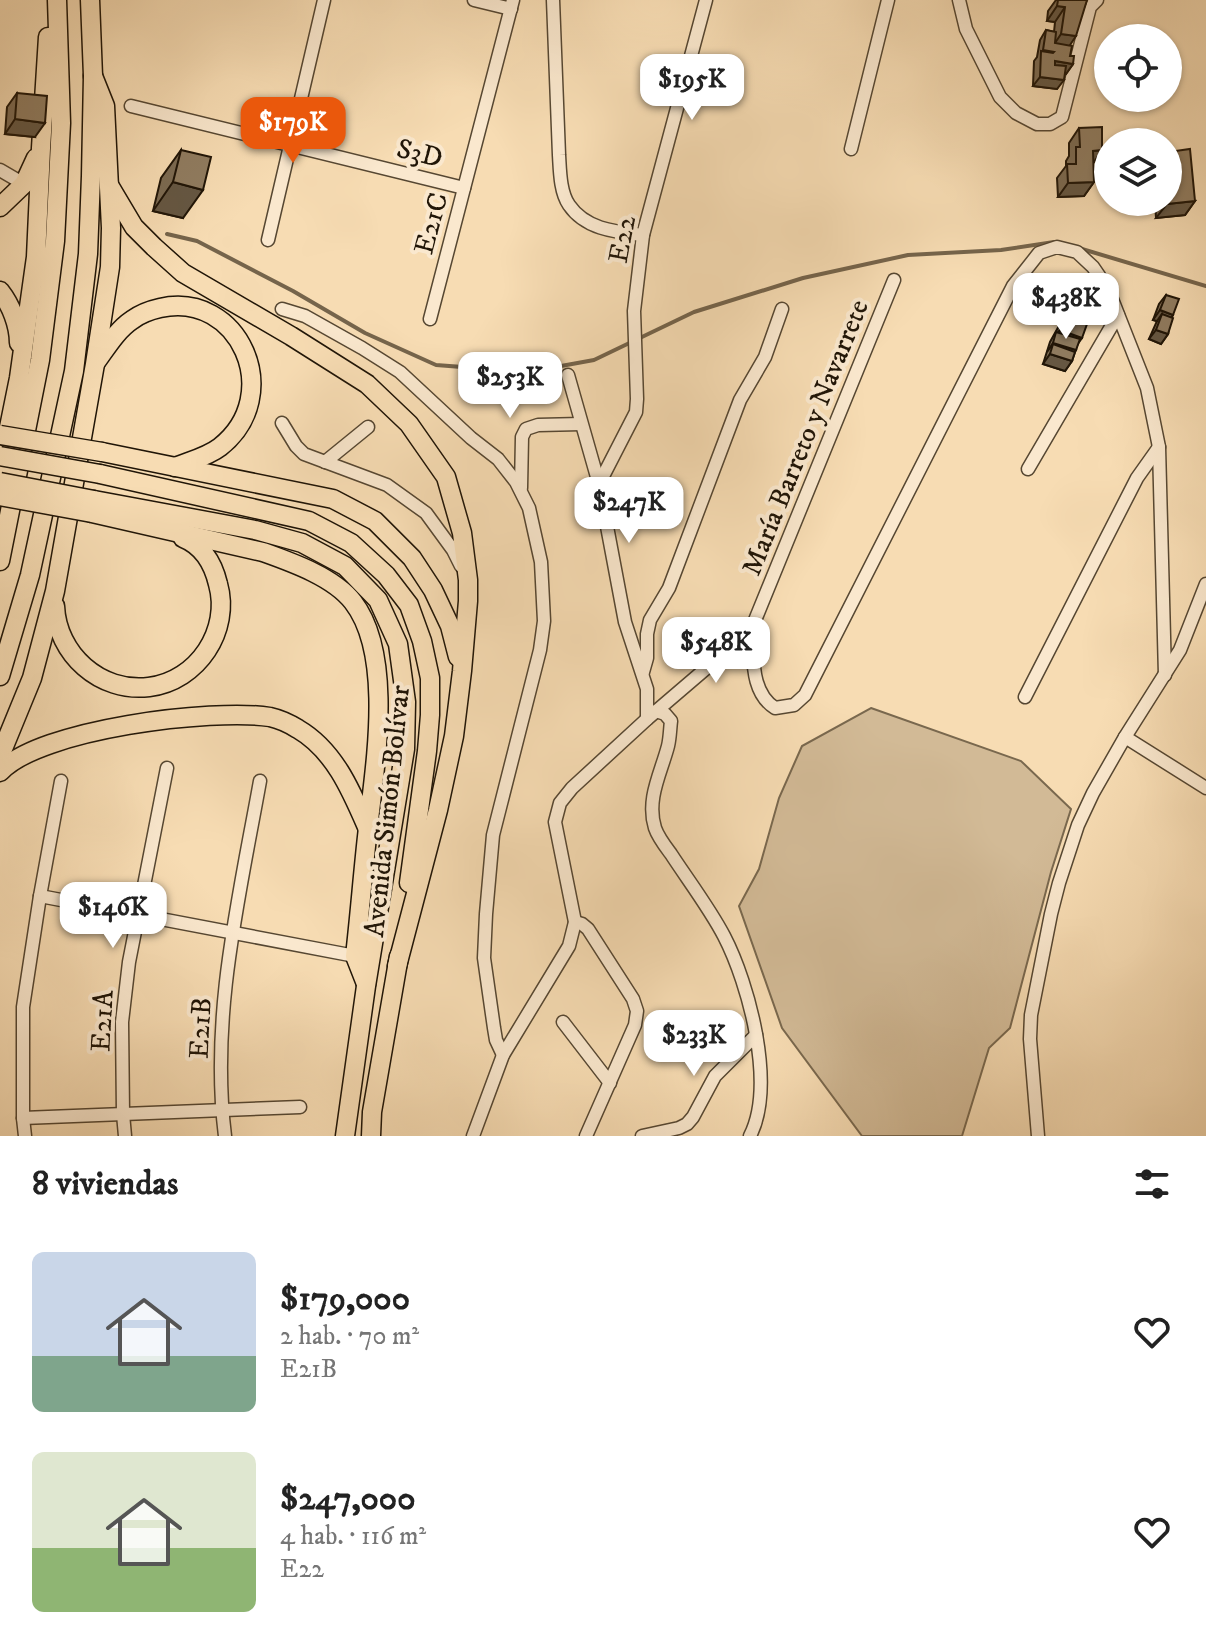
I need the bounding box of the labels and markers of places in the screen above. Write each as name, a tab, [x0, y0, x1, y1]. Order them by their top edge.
pin: $195K	[636, 54, 748, 122]
pin: $179K	[237, 97, 349, 165]
pin: $438K	[1010, 273, 1122, 341]
pin: $253K	[454, 352, 566, 420]
pin: $247K	[573, 477, 685, 545]
pin: $548K	[660, 617, 772, 685]
pin: $146K	[57, 882, 169, 950]
pin: $233K	[638, 1010, 750, 1078]

